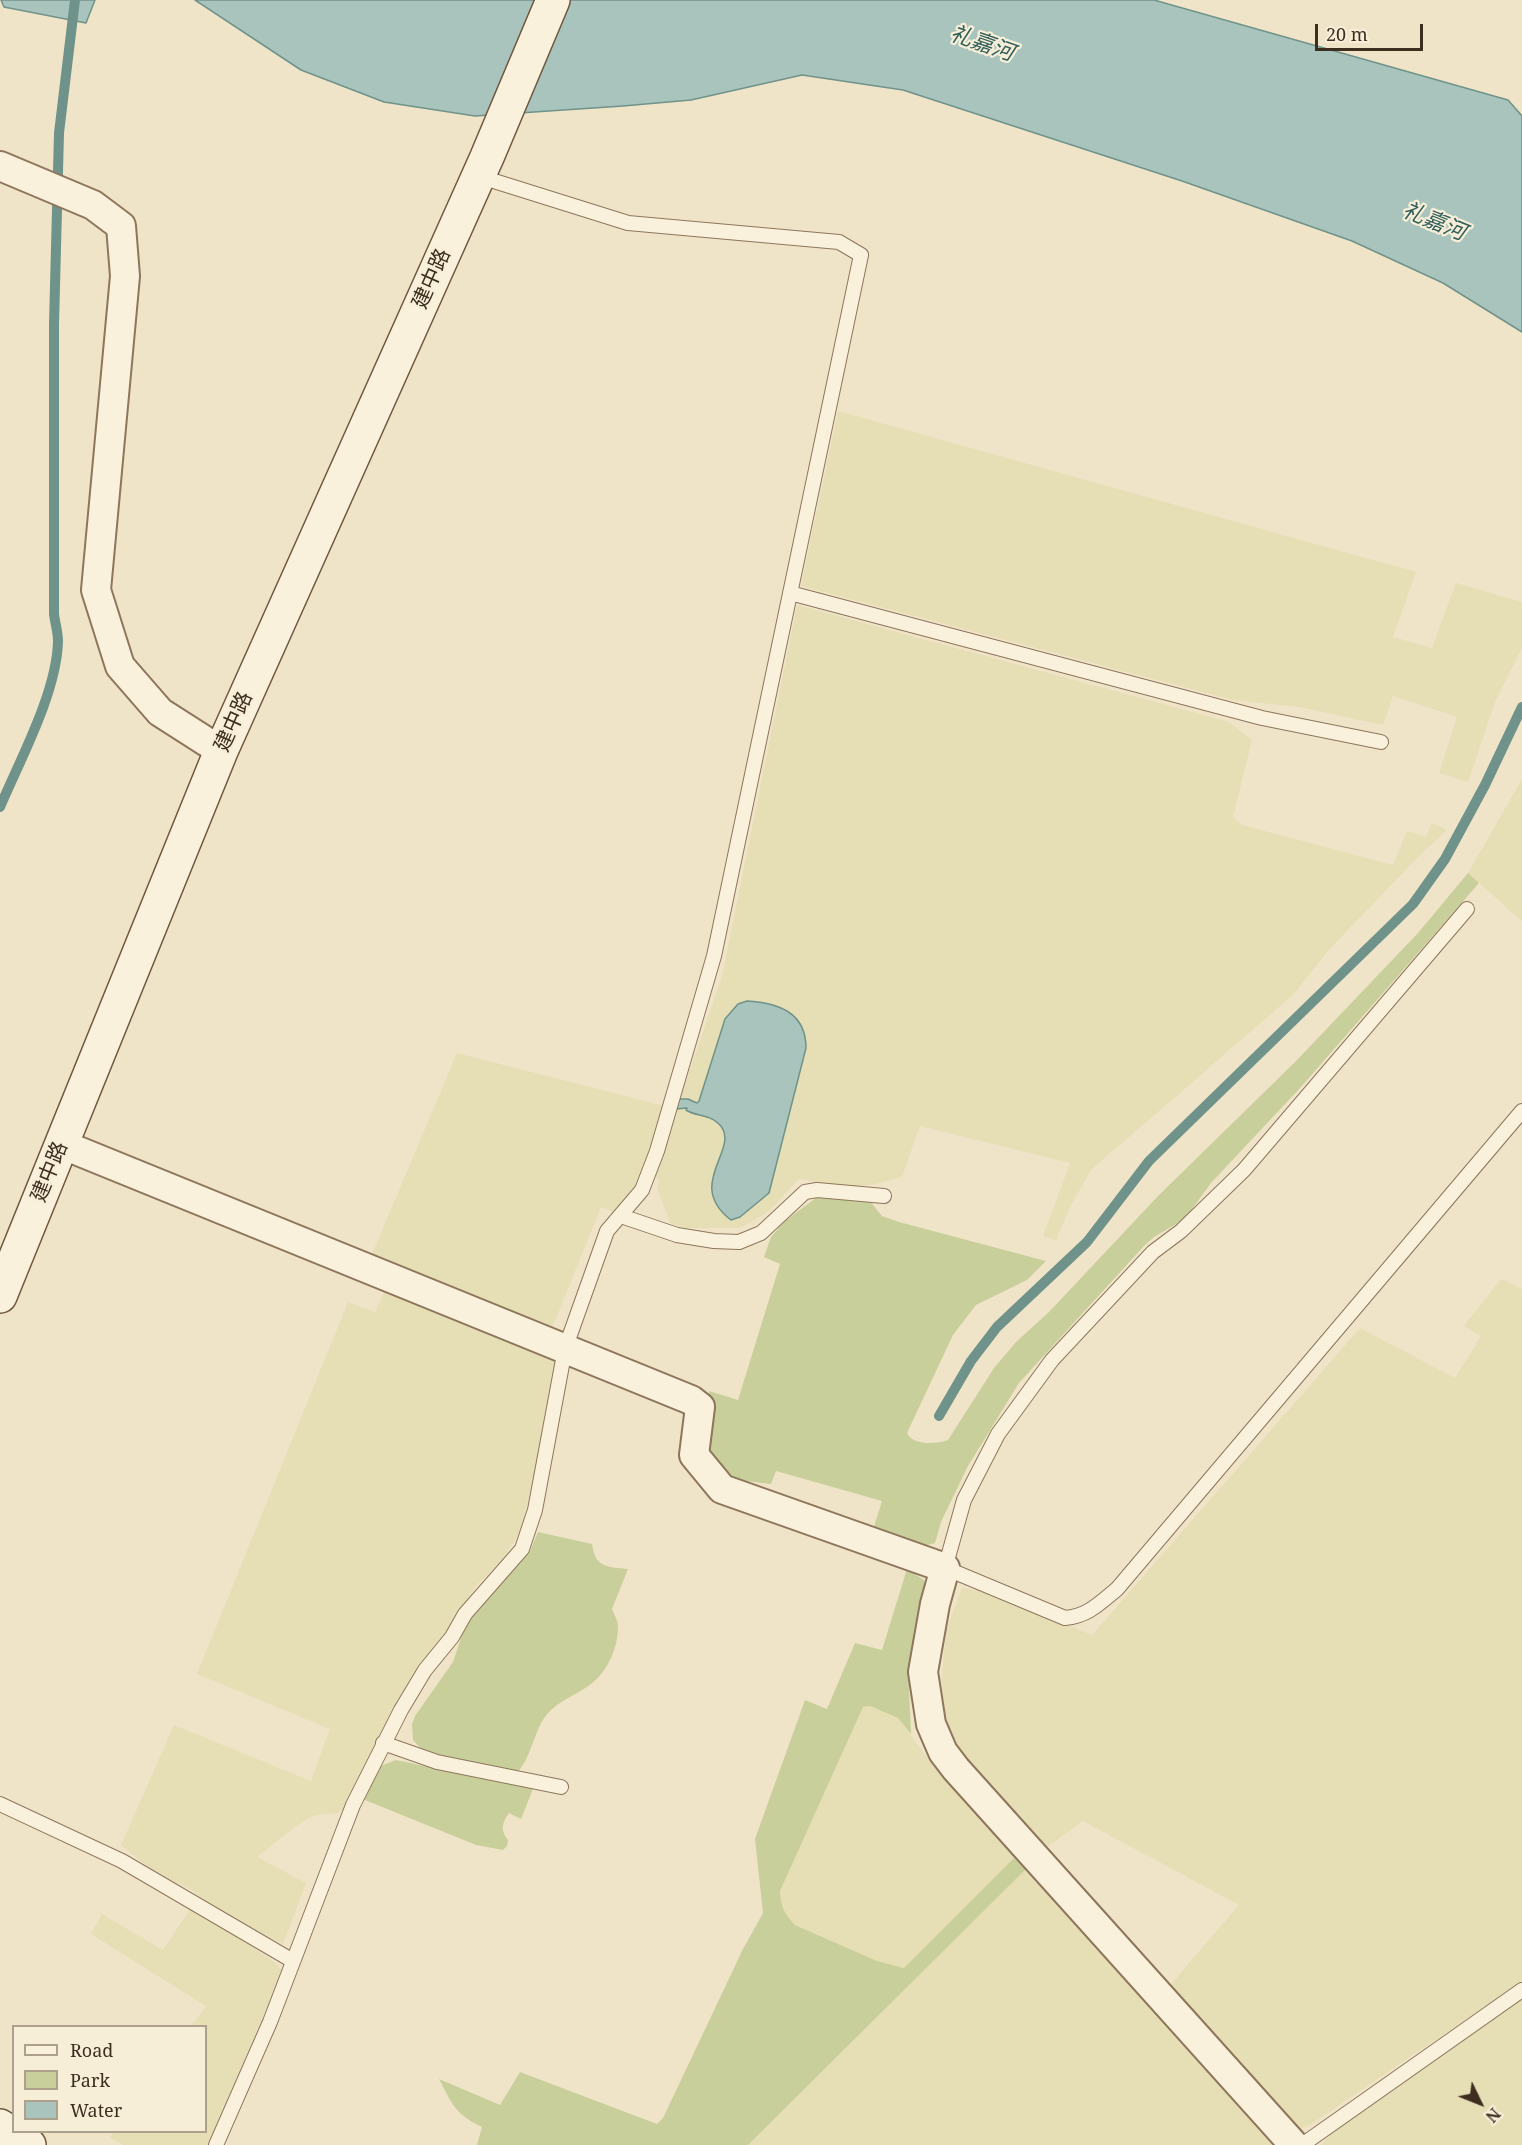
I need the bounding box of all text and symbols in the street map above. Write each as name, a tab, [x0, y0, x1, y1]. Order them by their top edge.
scale bar	[1318, 12, 1426, 50]
water label: 礼嘉河	[947, 21, 1017, 67]
text: 20 m	[1326, 22, 1368, 46]
water label: 礼嘉河	[1398, 197, 1470, 247]
street label: 建中路	[408, 245, 456, 313]
street label: 建中路	[210, 688, 258, 756]
street label: 建中路	[27, 1138, 73, 1206]
legend	[12, 2025, 207, 2133]
text: Road	[70, 2038, 113, 2062]
text: Park	[70, 2068, 110, 2092]
north arrow	[1450, 2073, 1510, 2133]
text: Water	[70, 2098, 122, 2122]
text: N	[1481, 2103, 1506, 2127]

